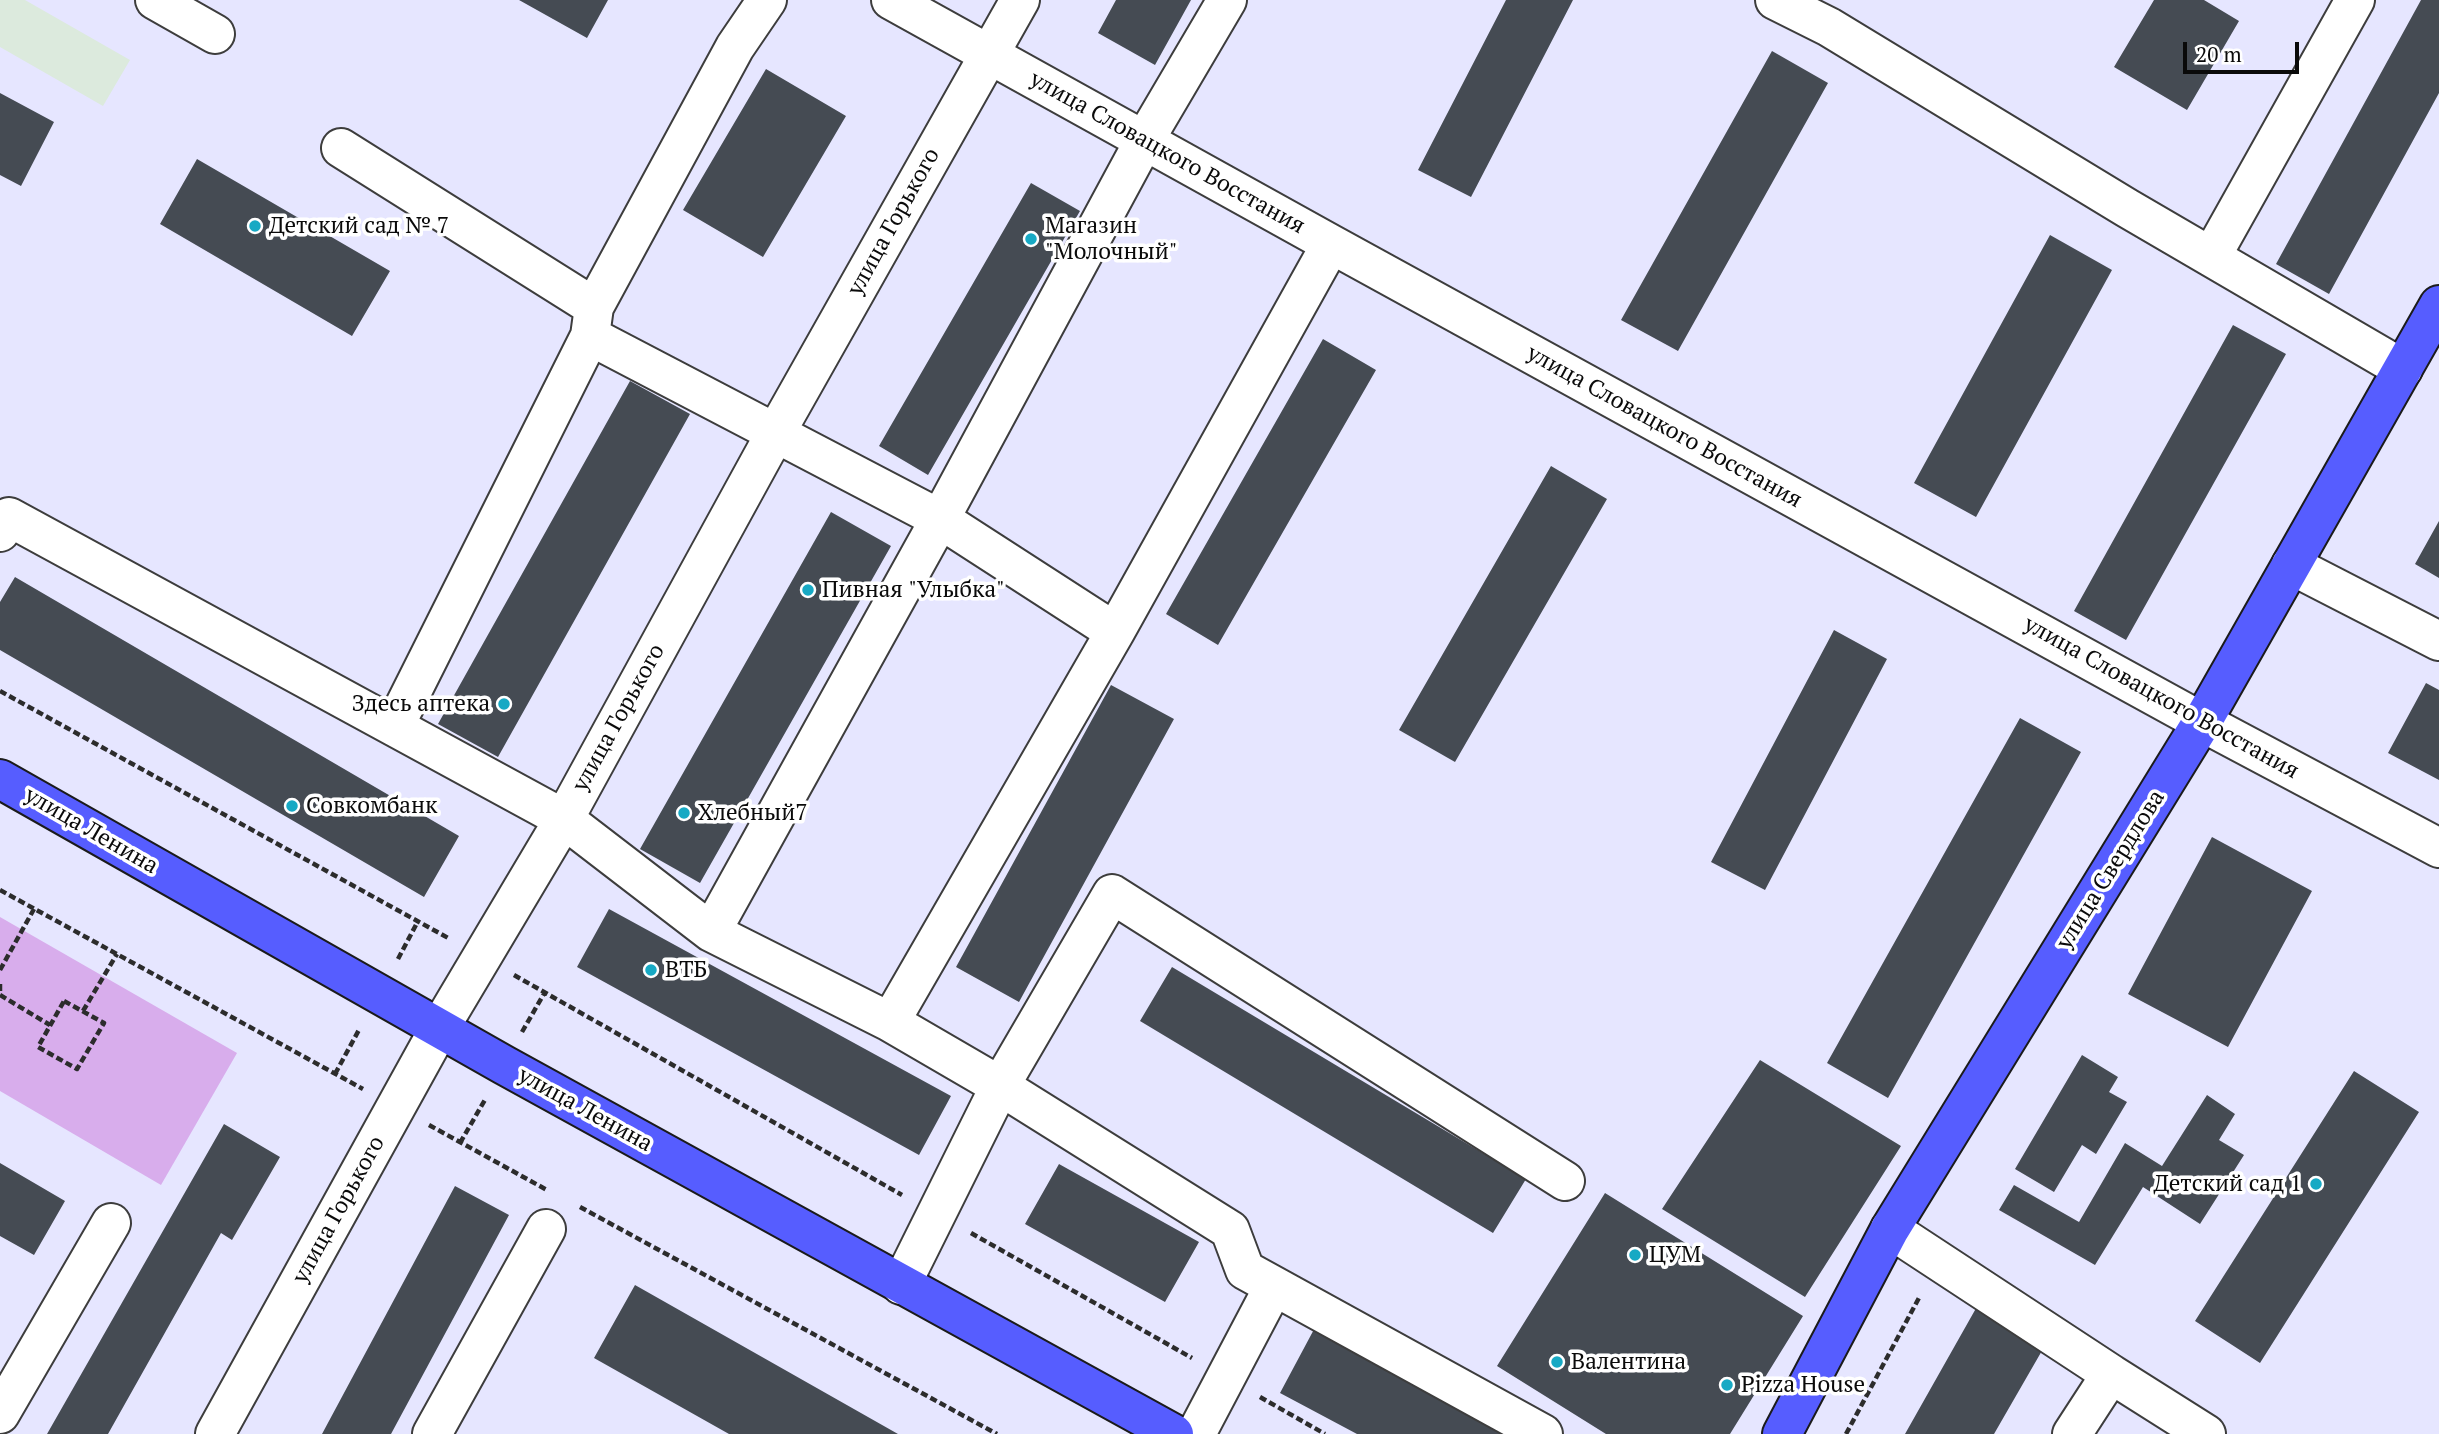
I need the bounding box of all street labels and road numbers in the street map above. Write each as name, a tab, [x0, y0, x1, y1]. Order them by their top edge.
street label: улица Словацкого Восстания	[1025, 66, 1309, 240]
street label: улица Горького	[842, 143, 946, 301]
street label: улица Словацкого Восстания	[1522, 340, 1806, 514]
street label: улица Словацкого Восстания	[2019, 611, 2303, 785]
street label: улица Горького	[567, 639, 671, 797]
street label: улица Ленина	[19, 782, 163, 880]
street label: улица Свердлова	[2051, 785, 2171, 955]
street label: улица Ленина	[513, 1062, 657, 1158]
street label: улица Горького	[287, 1131, 391, 1289]

